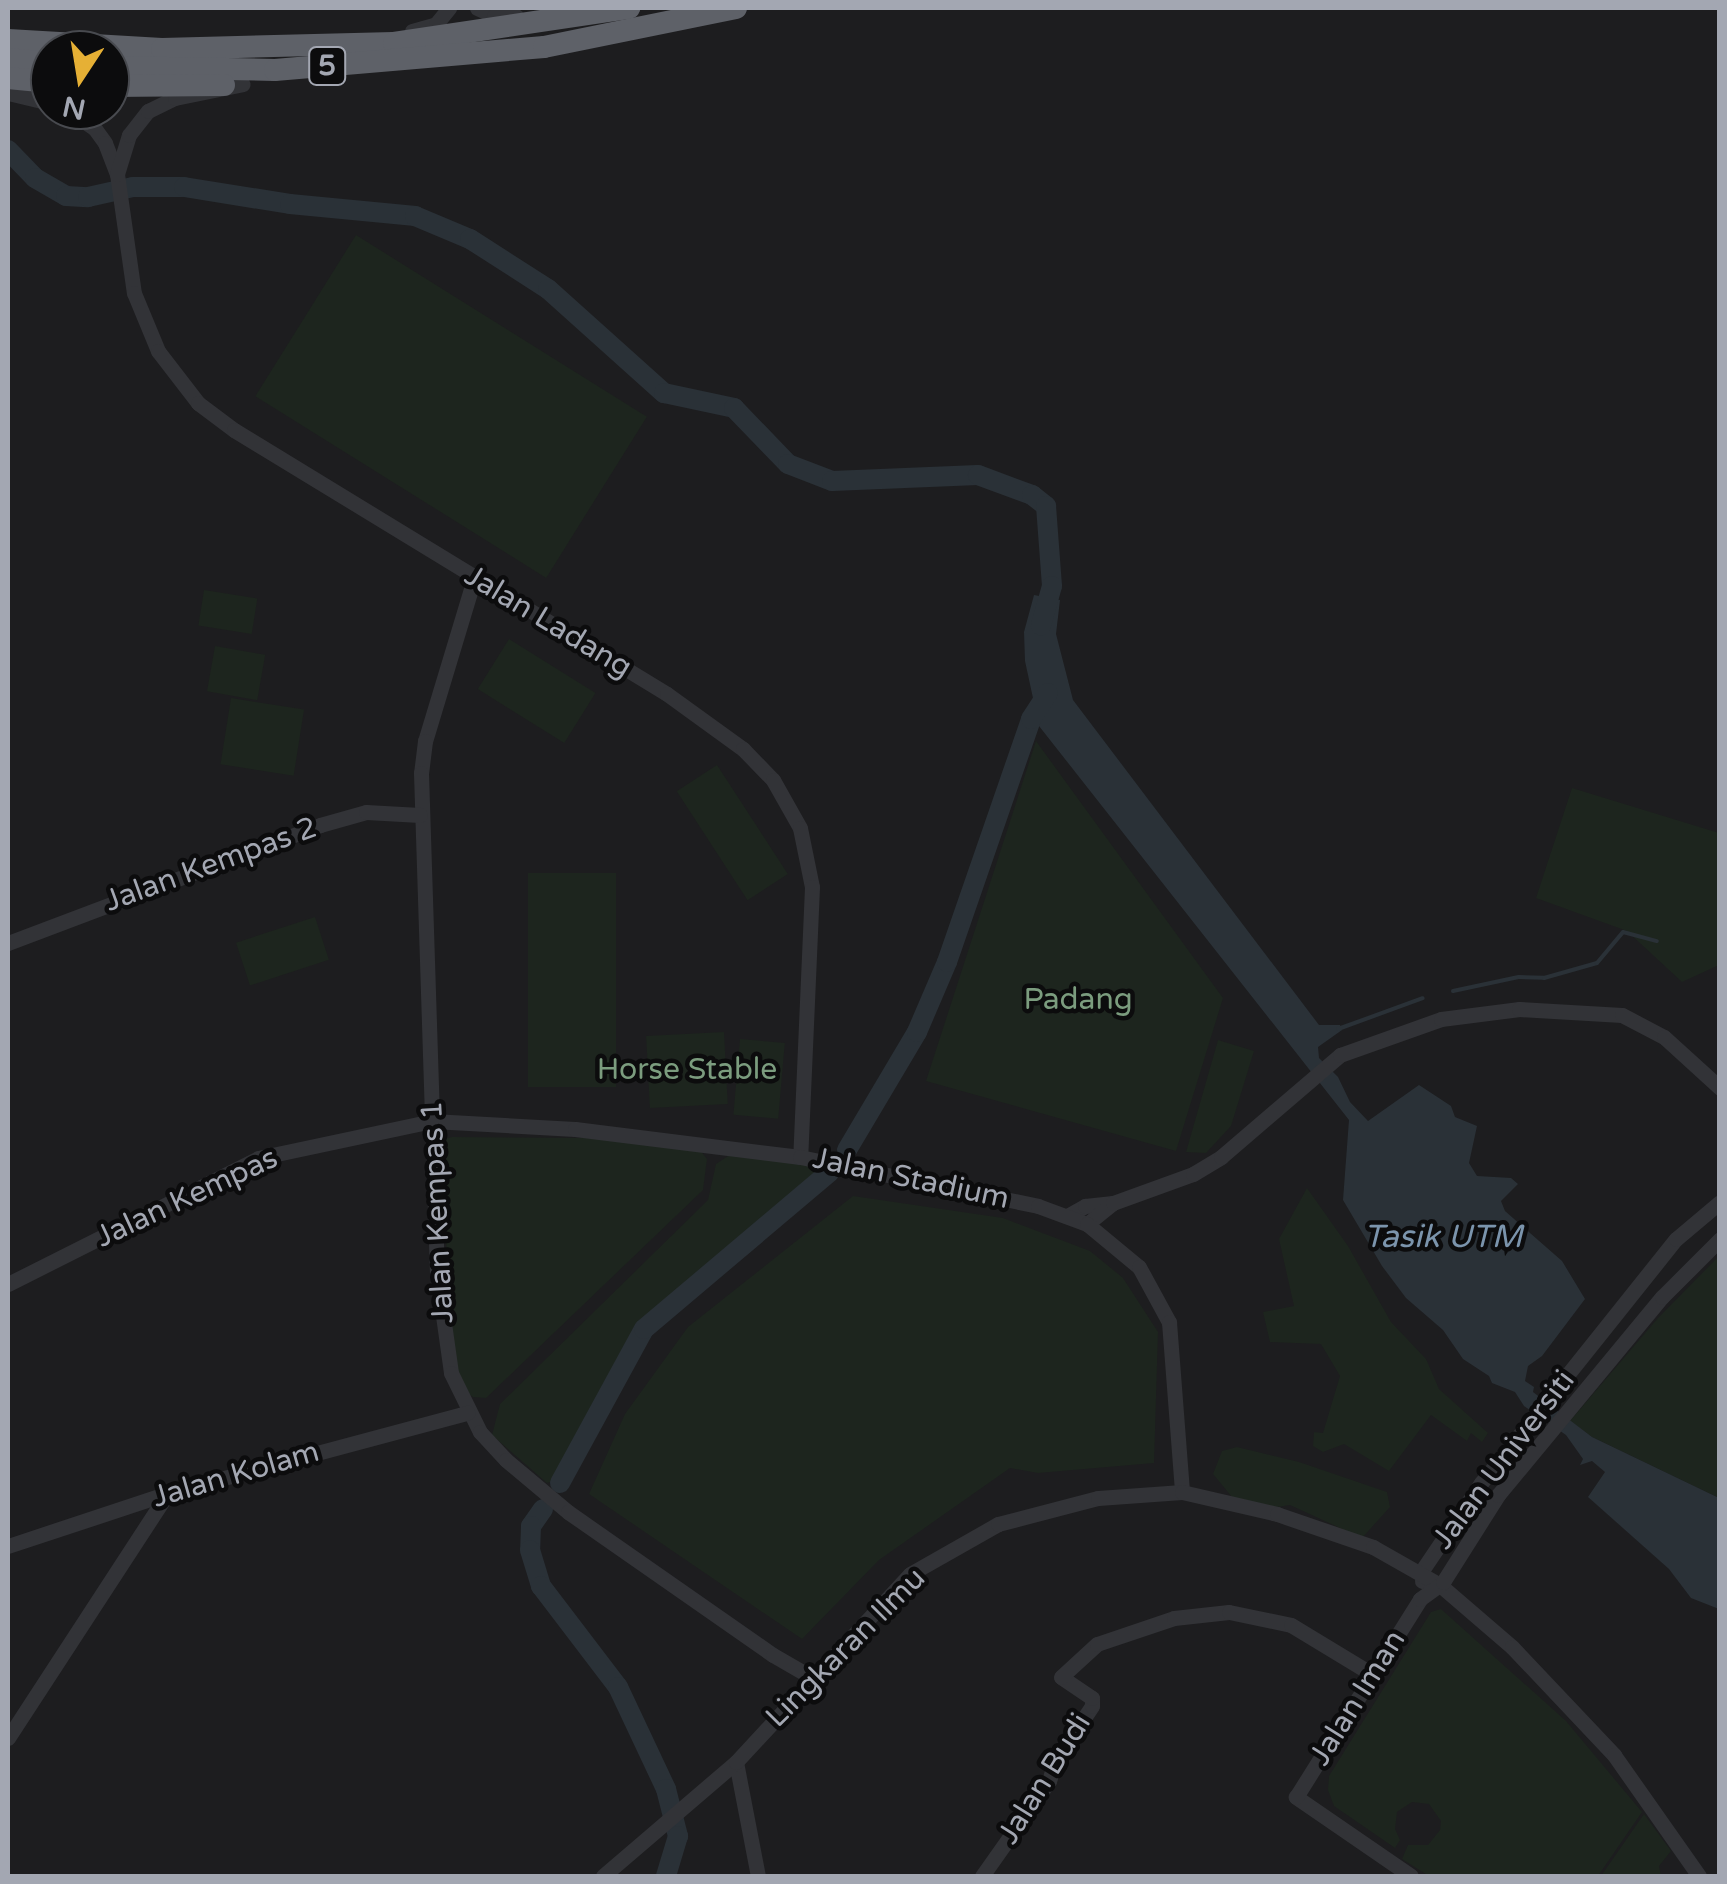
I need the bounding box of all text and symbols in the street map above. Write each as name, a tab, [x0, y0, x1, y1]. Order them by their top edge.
north arrow	[30, 30, 130, 130]
road number: 5	[307, 43, 347, 89]
text: N	[60, 88, 89, 126]
street label: Jalan Ladang	[458, 558, 638, 686]
street label: Jalan Kempas 2	[100, 810, 322, 920]
park label: Padang	[1023, 982, 1133, 1018]
park label: Horse Stable	[597, 1052, 777, 1088]
street label: Jalan Kempas 1	[414, 1100, 462, 1324]
street label: Jalan Kempas	[91, 1140, 283, 1256]
street label: Jalan Stadium	[810, 1141, 1012, 1217]
water label: Tasik UTM	[1364, 1218, 1522, 1256]
street label: Jalan Universiti	[1425, 1364, 1583, 1556]
street label: Jalan Kolam	[149, 1434, 323, 1516]
street label: Lingkaran Ilmu	[759, 1561, 933, 1735]
street label: Jalan Iman	[1302, 1624, 1414, 1772]
street label: Jalan Budi	[991, 1707, 1099, 1851]

